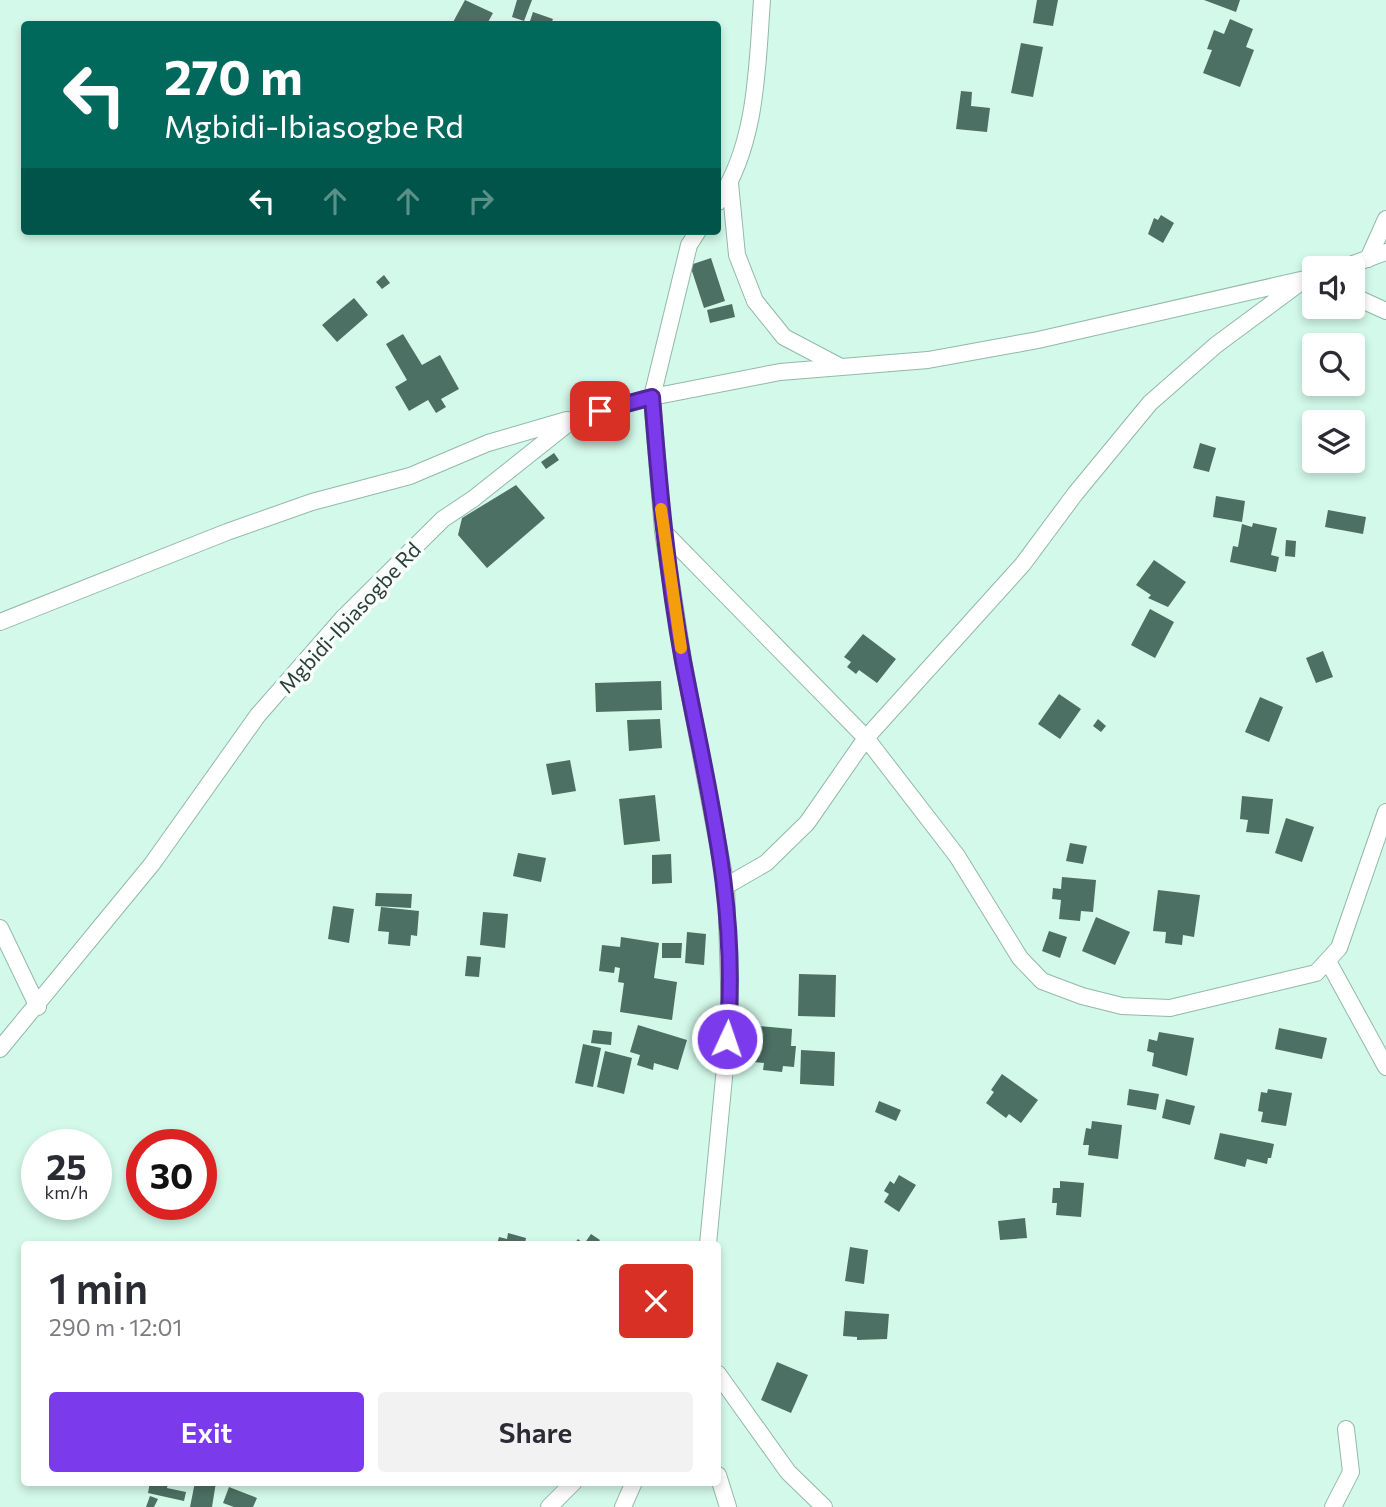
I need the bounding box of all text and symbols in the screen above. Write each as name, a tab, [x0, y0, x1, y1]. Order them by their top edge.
text: 270 m	[164, 45, 303, 105]
icon: left	[49, 49, 140, 140]
text: Mgbidi-Ibiasogbe Rd	[164, 105, 464, 145]
icon: left	[243, 182, 281, 220]
icon: ahead	[316, 182, 354, 220]
icon: ahead	[389, 182, 427, 220]
icon: right	[462, 182, 500, 220]
map controls	[1302, 256, 1365, 473]
button: sound	[1302, 256, 1365, 319]
button: search	[1302, 333, 1365, 396]
pin	[570, 381, 630, 441]
icon: arrive	[581, 392, 619, 430]
button: layers	[1302, 410, 1365, 473]
street label: Mgbidi-Ibiasogbe Rd	[273, 537, 425, 697]
position arrow	[690, 1002, 764, 1076]
speed limit sign: 30	[126, 1129, 217, 1220]
text: 25	[46, 1144, 87, 1187]
text: km/h	[45, 1181, 88, 1203]
text: 1 min	[49, 1261, 148, 1313]
button: close	[619, 1264, 693, 1338]
text: 290 m · 12:01	[49, 1313, 182, 1341]
button: Exit	[49, 1392, 364, 1472]
button: Share	[378, 1392, 693, 1472]

